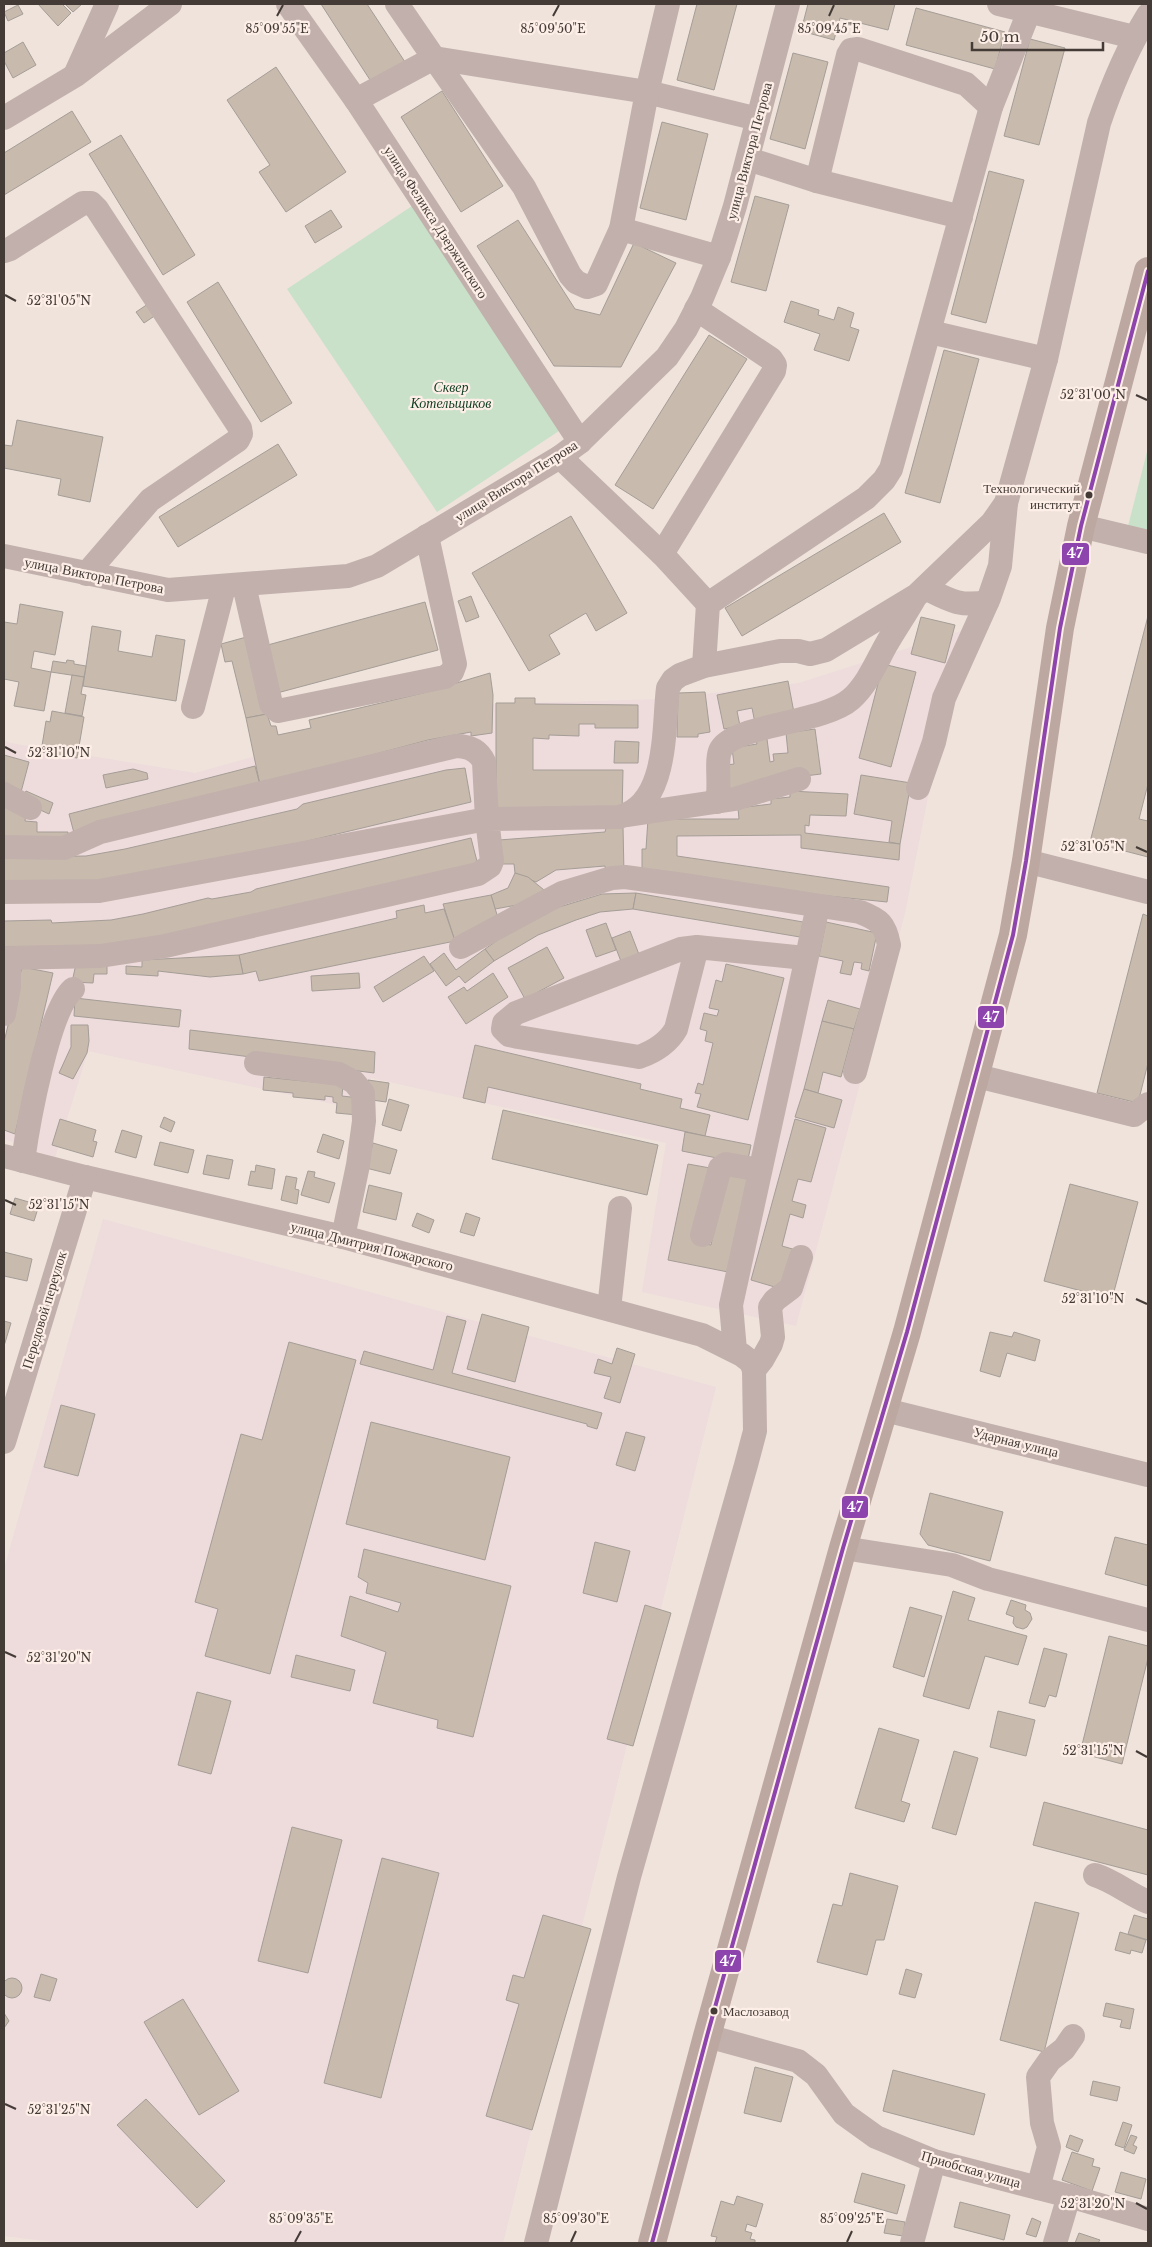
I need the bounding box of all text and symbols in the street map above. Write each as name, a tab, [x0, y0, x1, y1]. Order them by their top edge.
scale bar	[972, 20, 1103, 52]
text: 85°09'55"E	[245, 21, 309, 36]
text: 85°09'50"E	[520, 21, 586, 36]
text: 85°09'45"E	[797, 21, 861, 36]
text: 50 m	[980, 27, 1020, 46]
street label: улица Виктора Петрова	[722, 80, 776, 222]
street label: улица Феликса Дзержинского	[380, 142, 492, 302]
text: 52°31'05"N	[27, 293, 91, 308]
park label: Сквер Котельщиков	[410, 378, 491, 412]
text: 52°31'00"N	[1060, 387, 1126, 402]
street label: улица Виктора Петрова	[451, 435, 581, 526]
place label: Технологический институт	[983, 480, 1080, 513]
marker: Технологический институт	[1084, 490, 1094, 500]
line badge: 47	[1061, 542, 1090, 566]
text: 47	[1067, 544, 1084, 562]
street label: улица Виктора Петрова	[23, 553, 166, 597]
text: 52°31'10"N	[28, 745, 91, 760]
text: 52°31'05"N	[1061, 839, 1125, 854]
line badge: 47	[977, 1005, 1005, 1029]
text: 47	[983, 1008, 1000, 1026]
text: 52°31'15"N	[28, 1197, 90, 1212]
street label: улица Дмитрия Пожарского	[289, 1217, 455, 1275]
street label: Передовой переулок	[18, 1249, 71, 1371]
text: 52°31'10"N	[1062, 1291, 1125, 1306]
street label: Ударная улица	[972, 1423, 1061, 1461]
line badge: 47	[841, 1495, 869, 1519]
text: 47	[847, 1498, 864, 1516]
text: 52°31'20"N	[27, 1650, 92, 1665]
text: 52°31'15"N	[1062, 1743, 1124, 1758]
line badge: 47	[714, 1949, 742, 1973]
text: 47	[720, 1952, 737, 1970]
place label: Маслозавод	[723, 2003, 789, 2020]
marker: Маслозавод	[709, 2006, 719, 2016]
text: 52°31'25"N	[27, 2102, 91, 2117]
street label: Приобская улица	[919, 2146, 1024, 2192]
text: 52°31'20"N	[1061, 2196, 1126, 2211]
text: 85°09'35"E	[269, 2211, 333, 2226]
text: 85°09'30"E	[543, 2211, 609, 2226]
text: 85°09'25"E	[820, 2211, 884, 2226]

